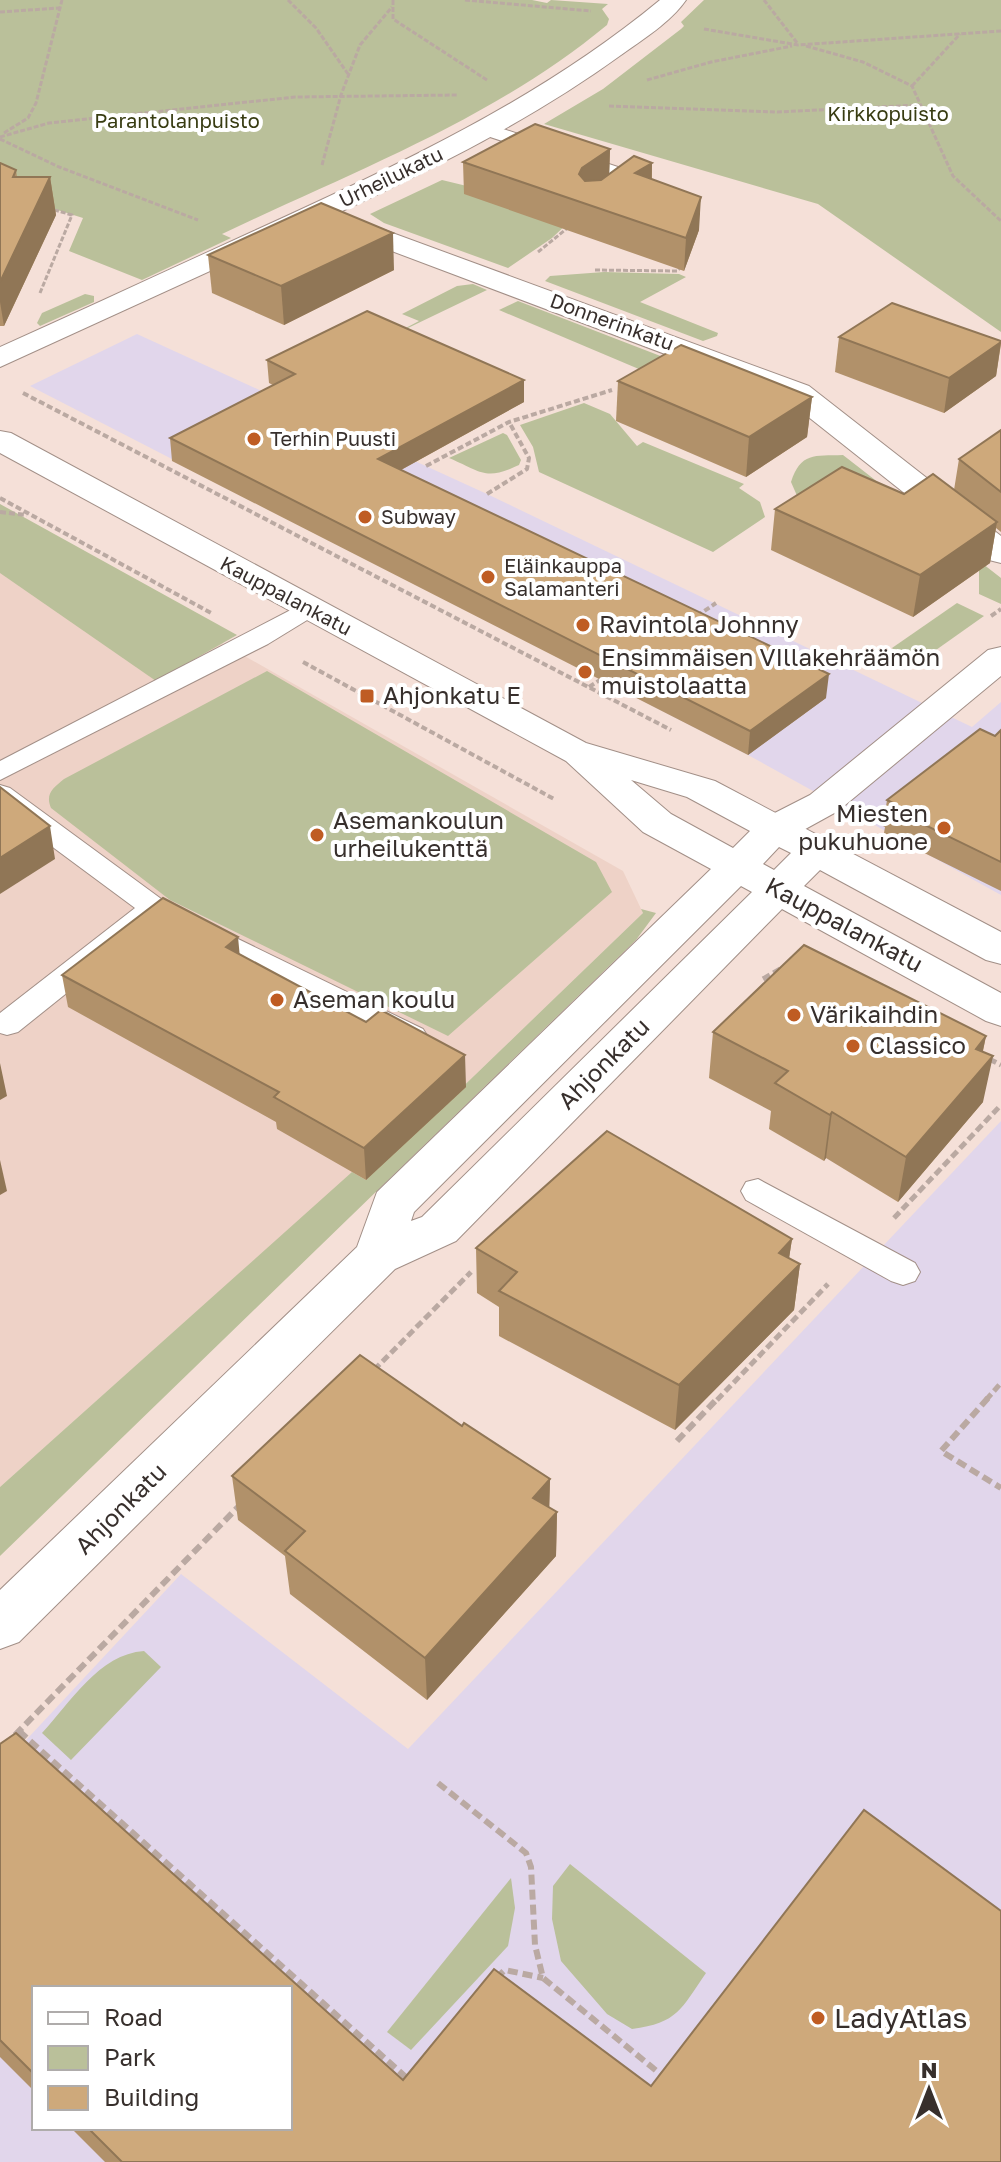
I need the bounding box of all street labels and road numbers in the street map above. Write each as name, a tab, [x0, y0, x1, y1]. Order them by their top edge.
street label: Urheilukatu	[335, 141, 446, 212]
street label: Donnerinkatu	[547, 288, 678, 355]
street label: Kauppalankatu	[217, 550, 356, 640]
street label: Kauppalankatu	[761, 870, 928, 977]
street label: Ahjonkatu	[551, 1011, 655, 1115]
street label: Ahjonkatu	[68, 1456, 172, 1560]

